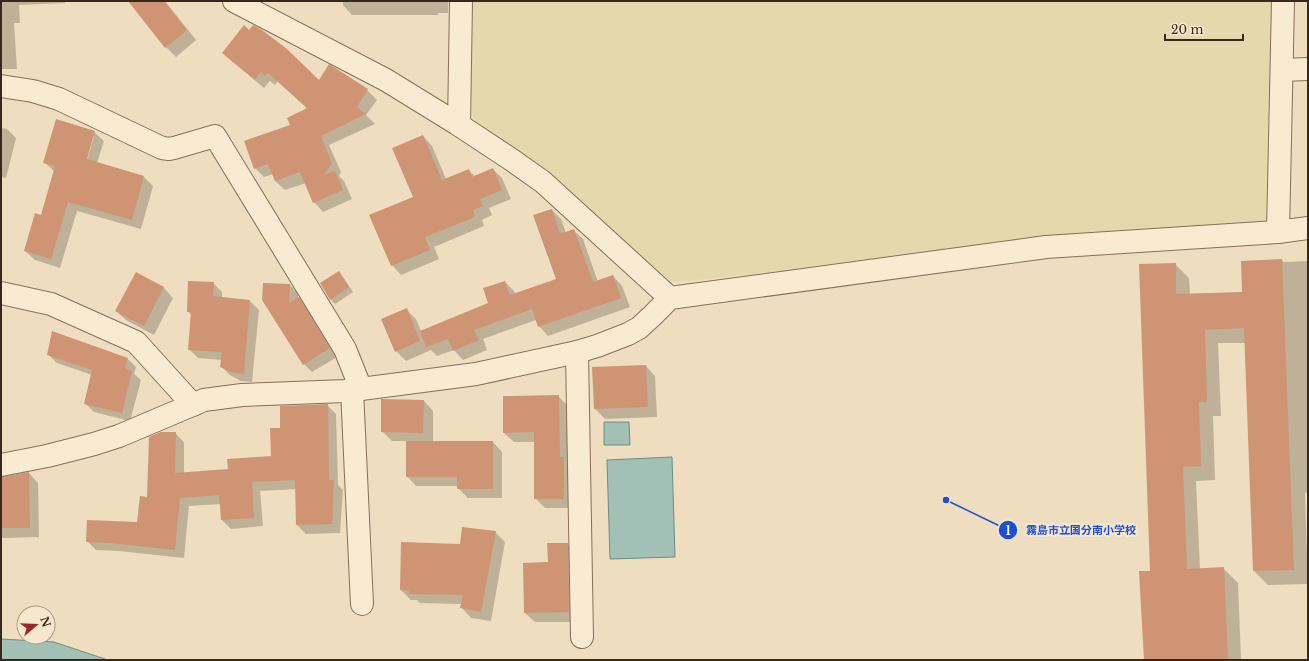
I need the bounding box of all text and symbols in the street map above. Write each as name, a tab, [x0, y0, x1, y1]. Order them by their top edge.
scale bar	[1165, 16, 1243, 42]
text: 20 m	[1171, 22, 1203, 37]
callout: 霧島市立国分南小学校	[998, 519, 1144, 542]
text: 1	[1005, 523, 1011, 538]
text: 霧島市立国分南小学校	[1026, 523, 1136, 537]
north arrow	[16, 605, 56, 645]
text: N	[37, 615, 54, 630]

